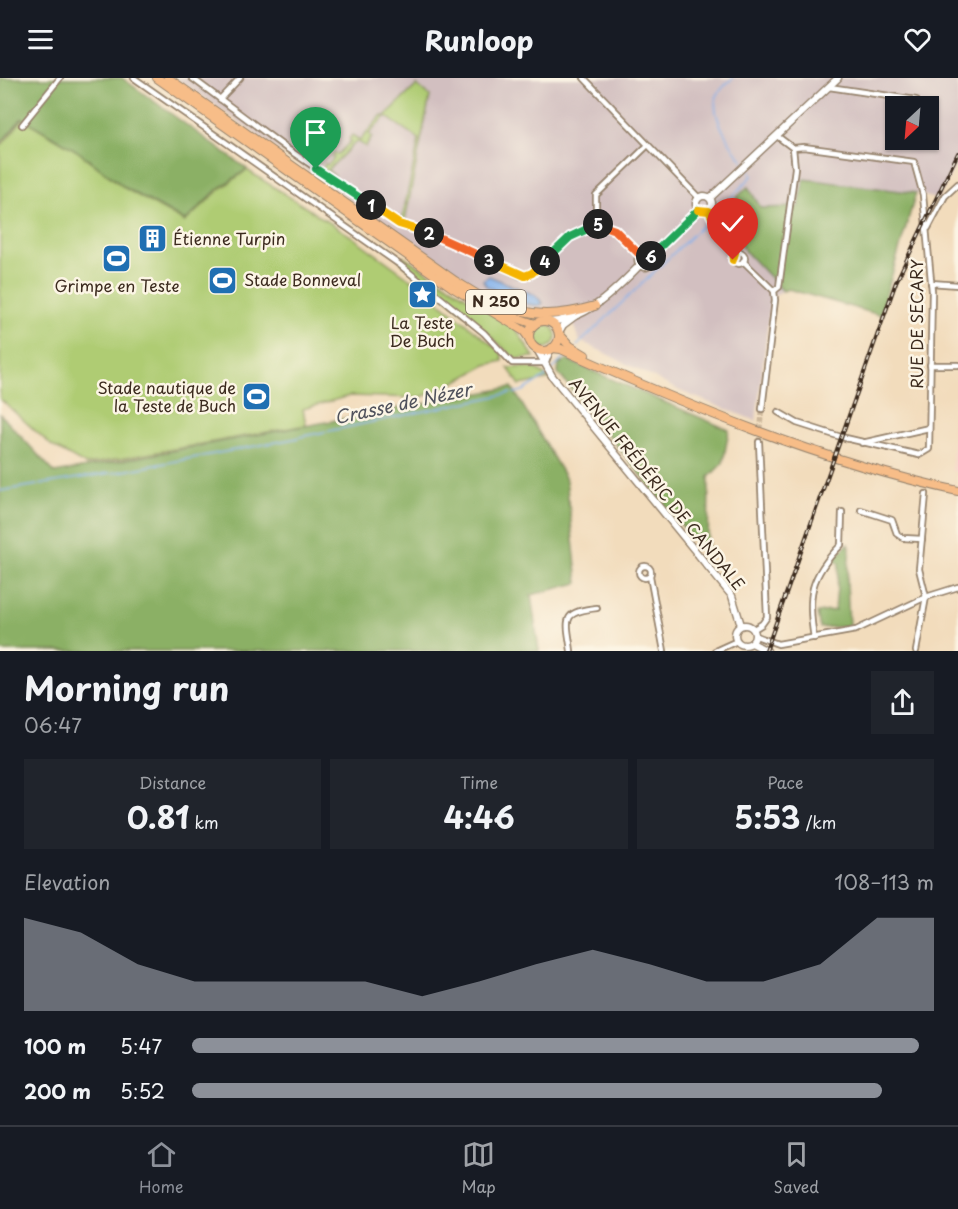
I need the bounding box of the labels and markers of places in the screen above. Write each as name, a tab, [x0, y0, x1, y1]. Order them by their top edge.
pin	[290, 107, 341, 169]
pin: 1	[356, 190, 386, 220]
pin	[707, 198, 758, 260]
pin: 5	[583, 209, 613, 239]
pin: 2	[414, 218, 444, 248]
building icon: Étienne Turpin	[136, 223, 168, 255]
place label: Étienne Turpin	[173, 226, 285, 250]
pin: 6	[636, 241, 666, 271]
sports icon: Grimpe en Teste	[101, 242, 133, 274]
pin: 3	[474, 245, 504, 275]
pin: 4	[530, 246, 560, 276]
sports icon: Stade Bonneval	[207, 264, 239, 296]
place label: Stade Bonneval	[244, 267, 361, 291]
place label: Grimpe en Teste	[55, 273, 179, 297]
place icon: La Teste De Buch	[406, 279, 438, 311]
place label: La Teste De Buch	[389, 310, 455, 352]
place label: Stade nautique de la Teste de Buch	[97, 375, 236, 417]
sports icon: Stade nautique de la Teste de Buch	[241, 381, 273, 413]

